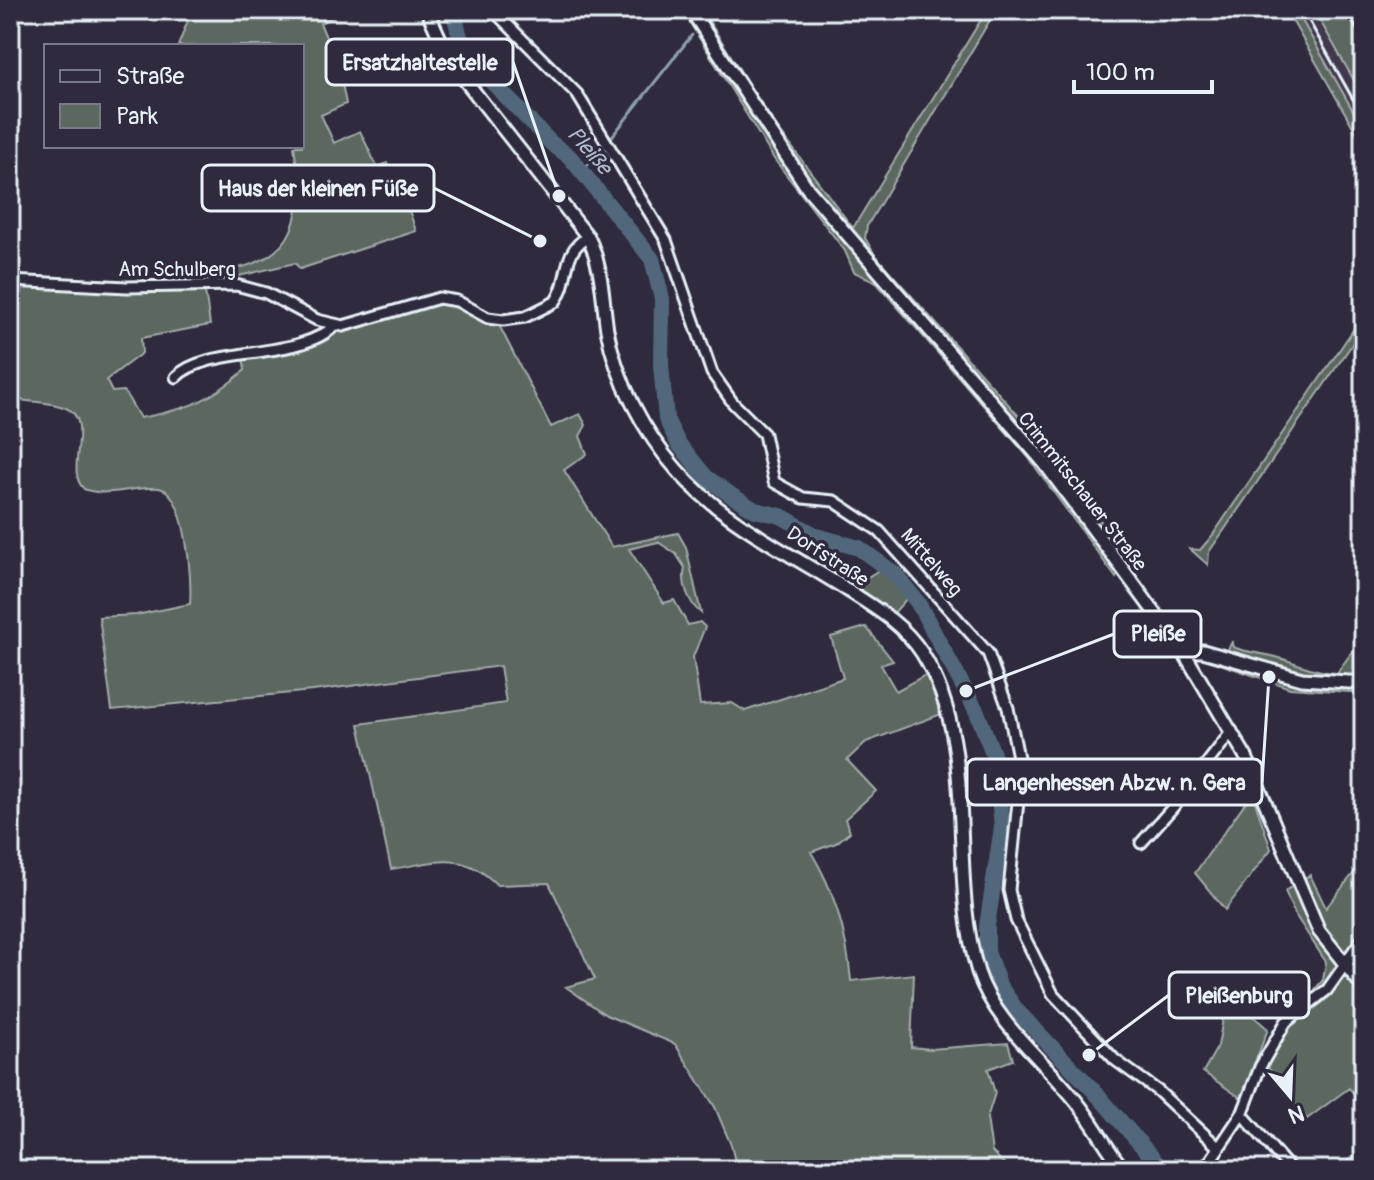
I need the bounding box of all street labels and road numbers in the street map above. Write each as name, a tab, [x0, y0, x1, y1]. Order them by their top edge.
street label: Am Schulberg	[118, 257, 236, 282]
street label: Crimmitschauer Straße	[1013, 407, 1153, 576]
street label: Dorfstraße	[782, 521, 874, 592]
street label: Mittelweg	[895, 523, 968, 602]

